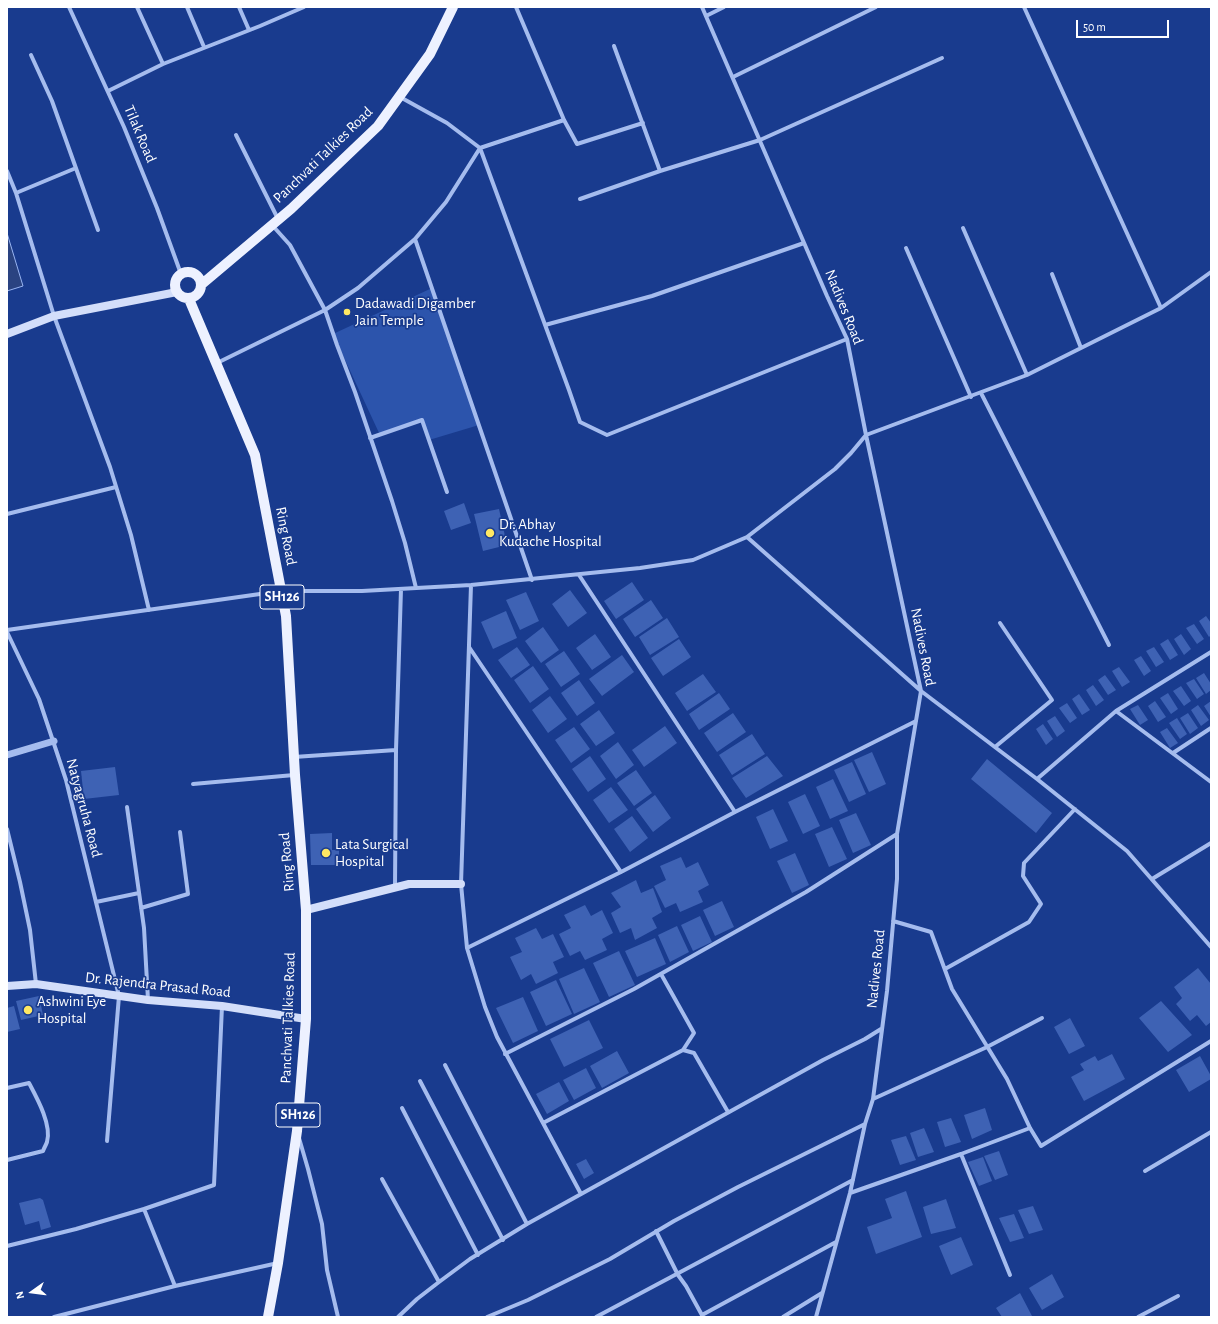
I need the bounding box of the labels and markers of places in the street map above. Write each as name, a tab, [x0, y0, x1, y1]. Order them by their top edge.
place label: Dadawadi Digamber Jain Temple	[355, 294, 475, 329]
marker: Dadawadi Digamber Jain Temple	[342, 307, 352, 317]
place label: Dr. Abhay Kudache Hospital	[499, 515, 602, 550]
marker: Dr. Abhay Kudache Hospital	[484, 527, 496, 539]
place label: Lata Surgical Hospital	[335, 835, 409, 870]
marker: Lata Surgical Hospital	[320, 847, 332, 859]
place label: Ashwini Eye Hospital	[37, 992, 106, 1027]
marker: Ashwini Eye Hospital	[22, 1004, 34, 1016]

